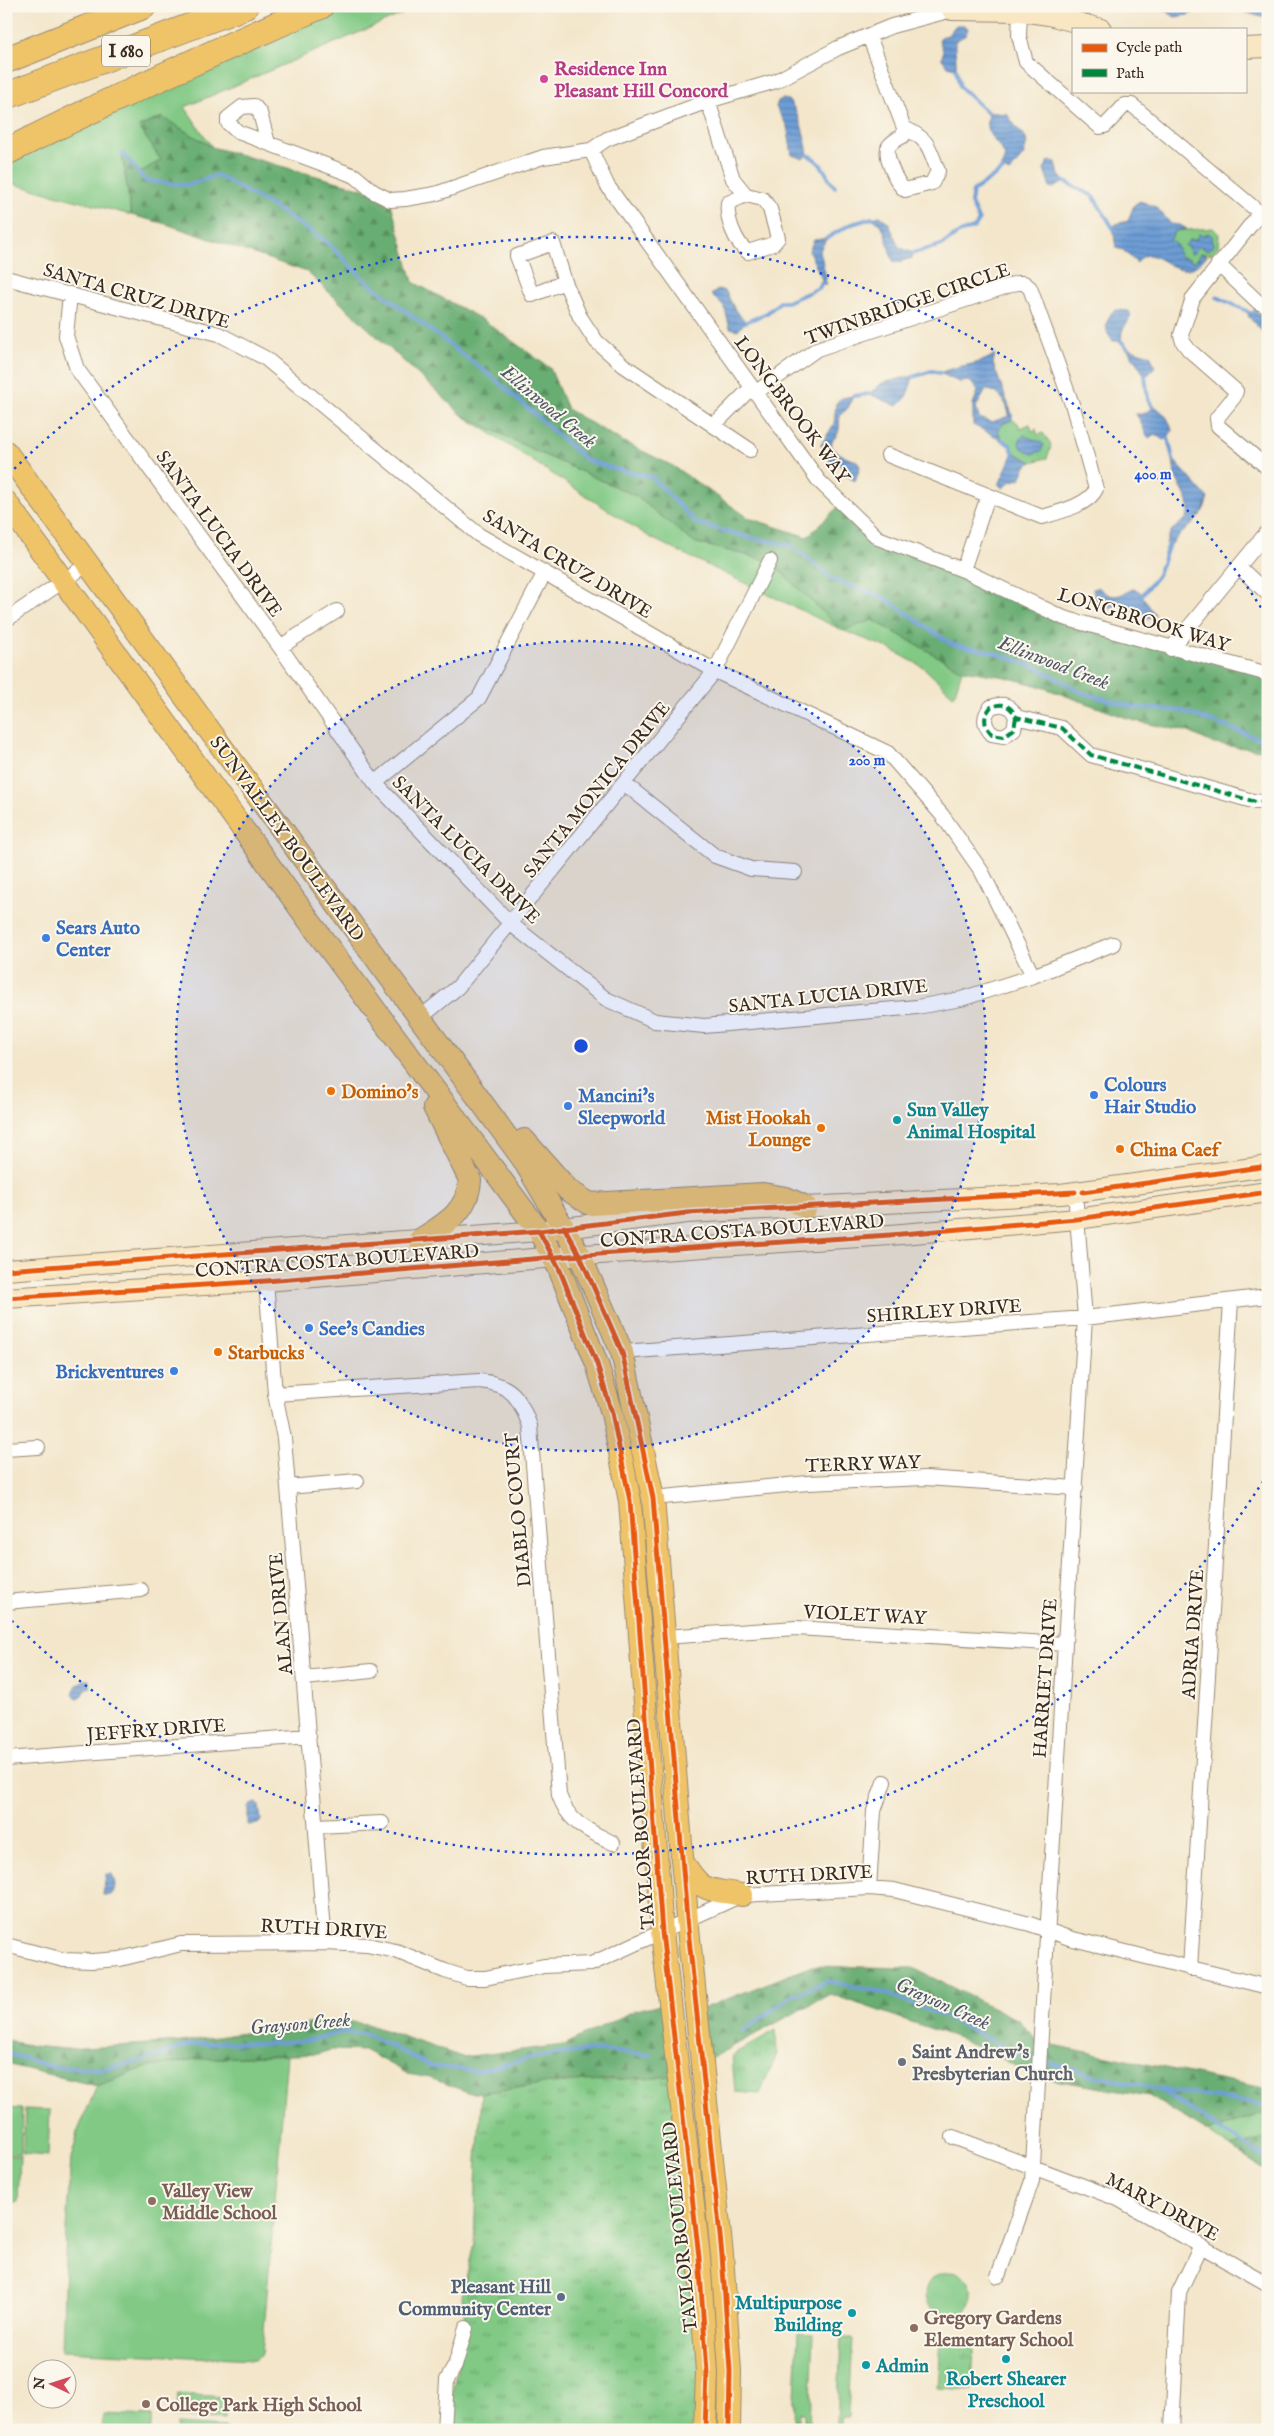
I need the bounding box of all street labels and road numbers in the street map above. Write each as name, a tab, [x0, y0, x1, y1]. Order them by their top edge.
road number: I 680	[102, 36, 150, 66]
street label: TWINBRIDGE CIRCLE	[802, 258, 1013, 351]
street label: SANTA CRUZ DRIVE	[40, 259, 233, 335]
street label: LONGBROOK WAY	[728, 332, 855, 490]
street label: SANTA LUCIA DRIVE	[150, 446, 287, 622]
street label: SANTA CRUZ DRIVE	[478, 505, 656, 625]
street label: LONGBROOK WAY	[1055, 583, 1233, 659]
street label: SANTA MONICA DRIVE	[519, 697, 676, 884]
street label: SUNVALLEY BOULEVARD	[204, 732, 369, 947]
street label: SANTA LUCIA DRIVE	[386, 771, 545, 930]
street label: SANTA LUCIA DRIVE	[727, 975, 929, 1019]
street label: CONTRA COSTA BOULEVARD	[599, 1210, 885, 1254]
street label: CONTRA COSTA BOULEVARD	[194, 1240, 480, 1284]
street label: SHIRLEY DRIVE	[866, 1295, 1022, 1329]
street label: DIABLO COURT	[500, 1431, 538, 1588]
street label: TERRY WAY	[805, 1451, 922, 1479]
street label: ALAN DRIVE	[265, 1552, 299, 1677]
street label: ADRIA DRIVE	[1177, 1568, 1211, 1701]
street label: HARRIET DRIVE	[1028, 1597, 1064, 1759]
street label: VIOLET WAY	[802, 1601, 928, 1631]
street label: JEFFRY DRIVE	[84, 1714, 227, 1748]
street label: TAYLOR BOULEVARD	[623, 1718, 661, 1930]
street label: RUTH DRIVE	[745, 1861, 873, 1891]
street label: RUTH DRIVE	[260, 1915, 388, 1945]
street label: TAYLOR BOULEVARD	[658, 2120, 704, 2333]
street label: MARY DRIVE	[1101, 2168, 1223, 2248]

